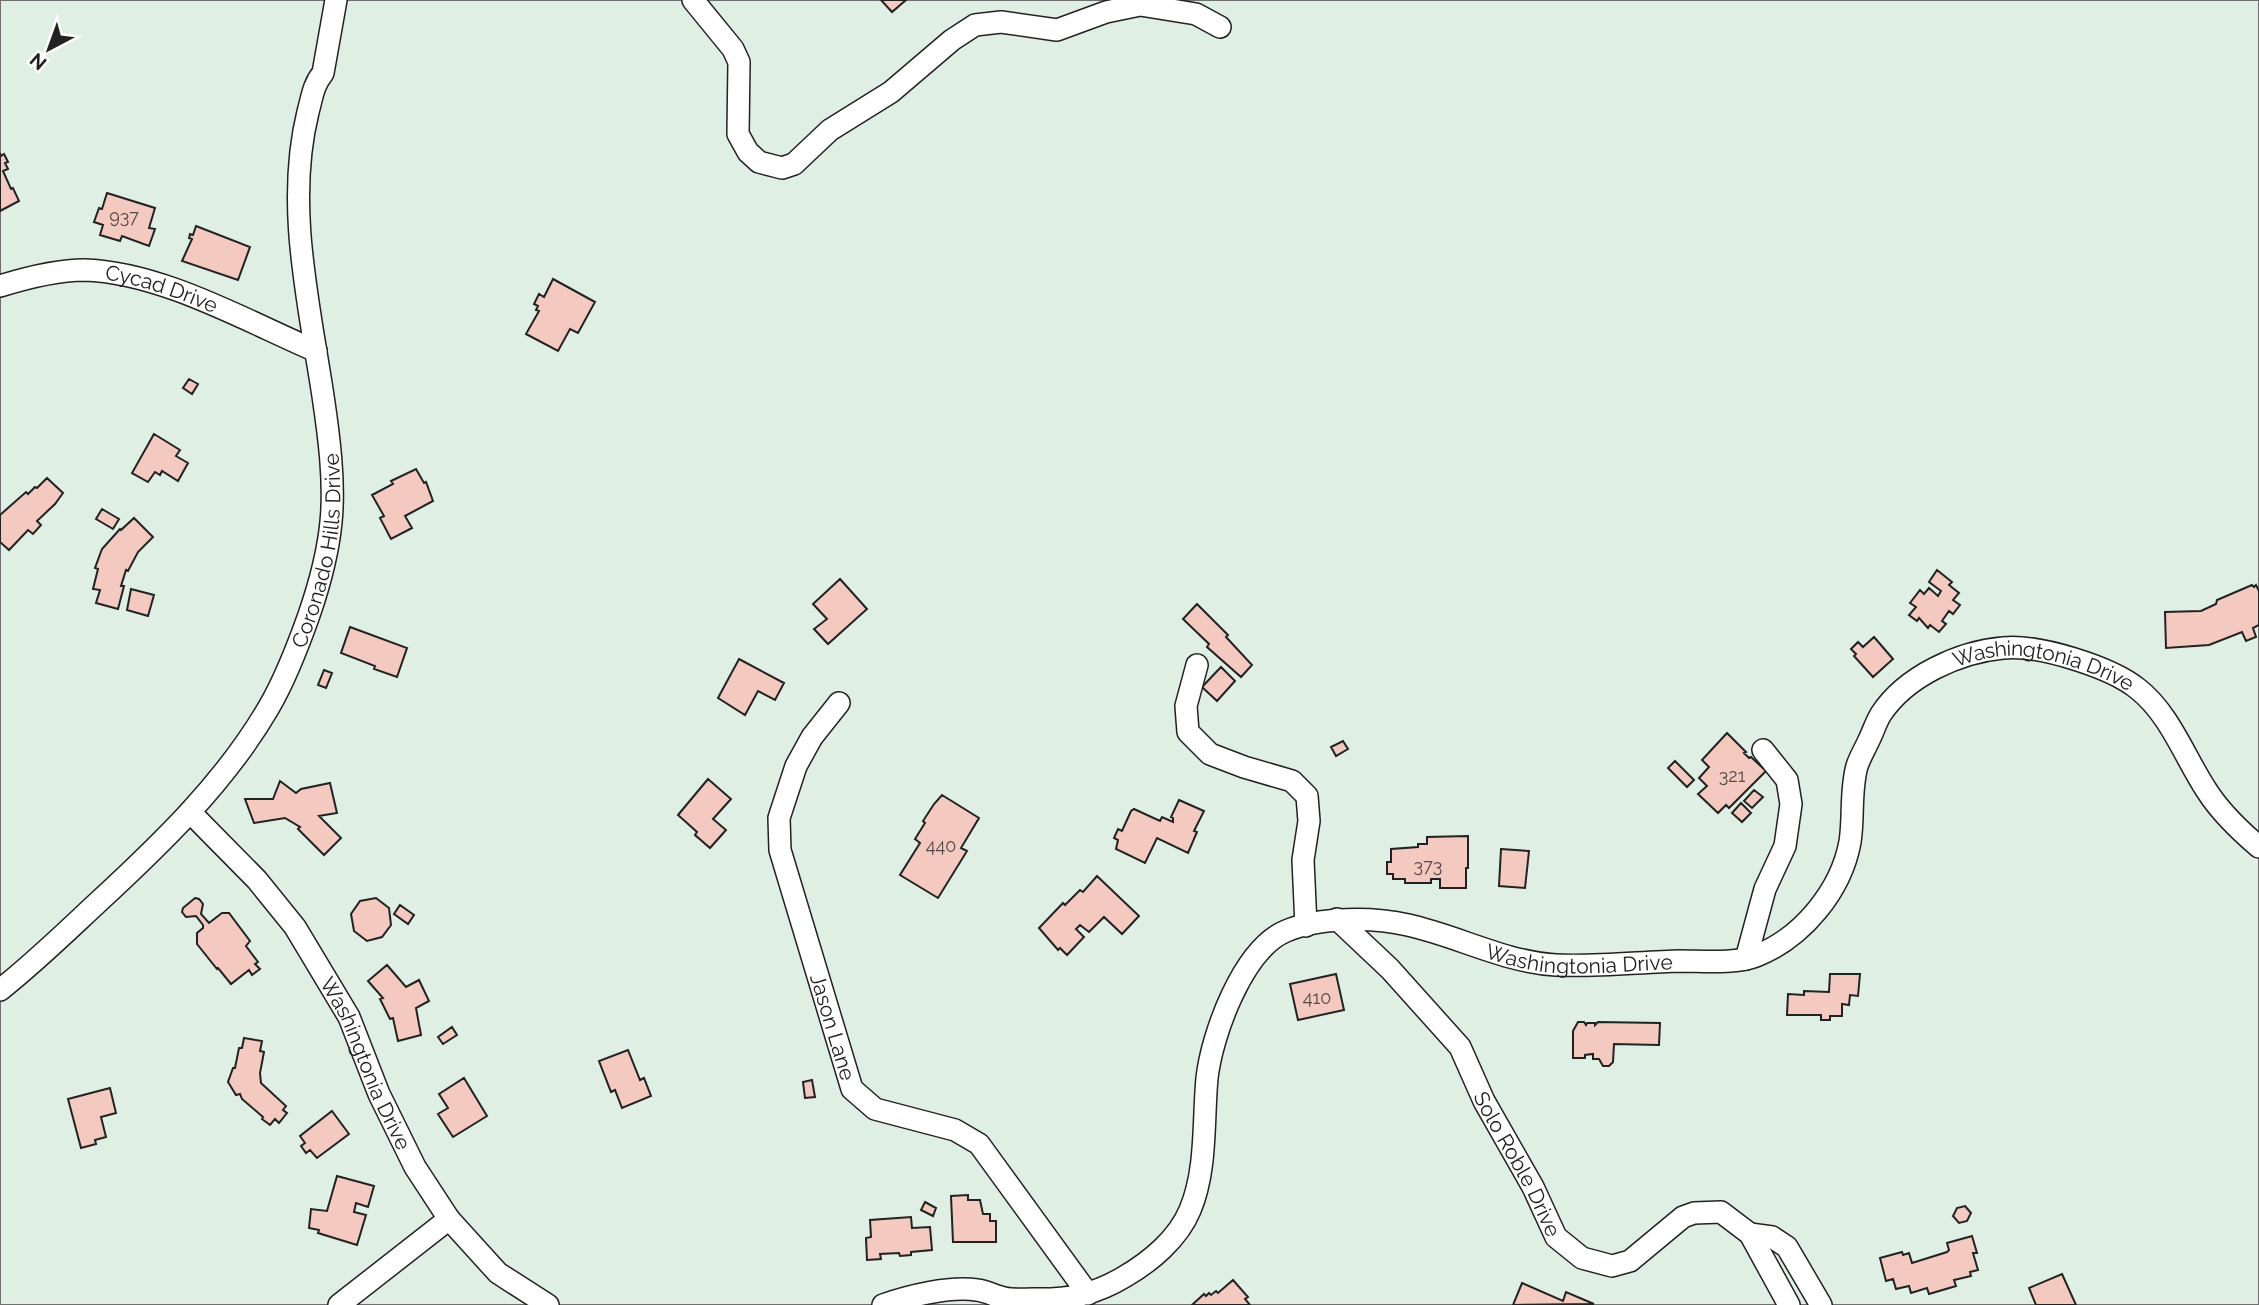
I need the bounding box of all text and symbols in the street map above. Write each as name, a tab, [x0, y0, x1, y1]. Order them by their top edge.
north arrow	[14, 14, 84, 84]
text: N	[25, 49, 51, 75]
house number: 937	[109, 206, 139, 227]
street label: Cycad Drive	[104, 259, 222, 318]
street label: Coronado Hills Drive	[286, 452, 345, 651]
street label: Washingtonia Drive	[1949, 635, 2139, 696]
house number: 321	[1719, 765, 1746, 786]
house number: 440	[926, 835, 956, 856]
house number: 373	[1414, 855, 1442, 876]
street label: Washingtonia Drive	[1483, 938, 1673, 978]
street label: Jason Lane	[805, 971, 861, 1083]
street label: Washingtonia Drive	[315, 972, 417, 1154]
house number: 410	[1303, 987, 1331, 1008]
street label: Solo Roble Drive	[1469, 1087, 1566, 1240]

